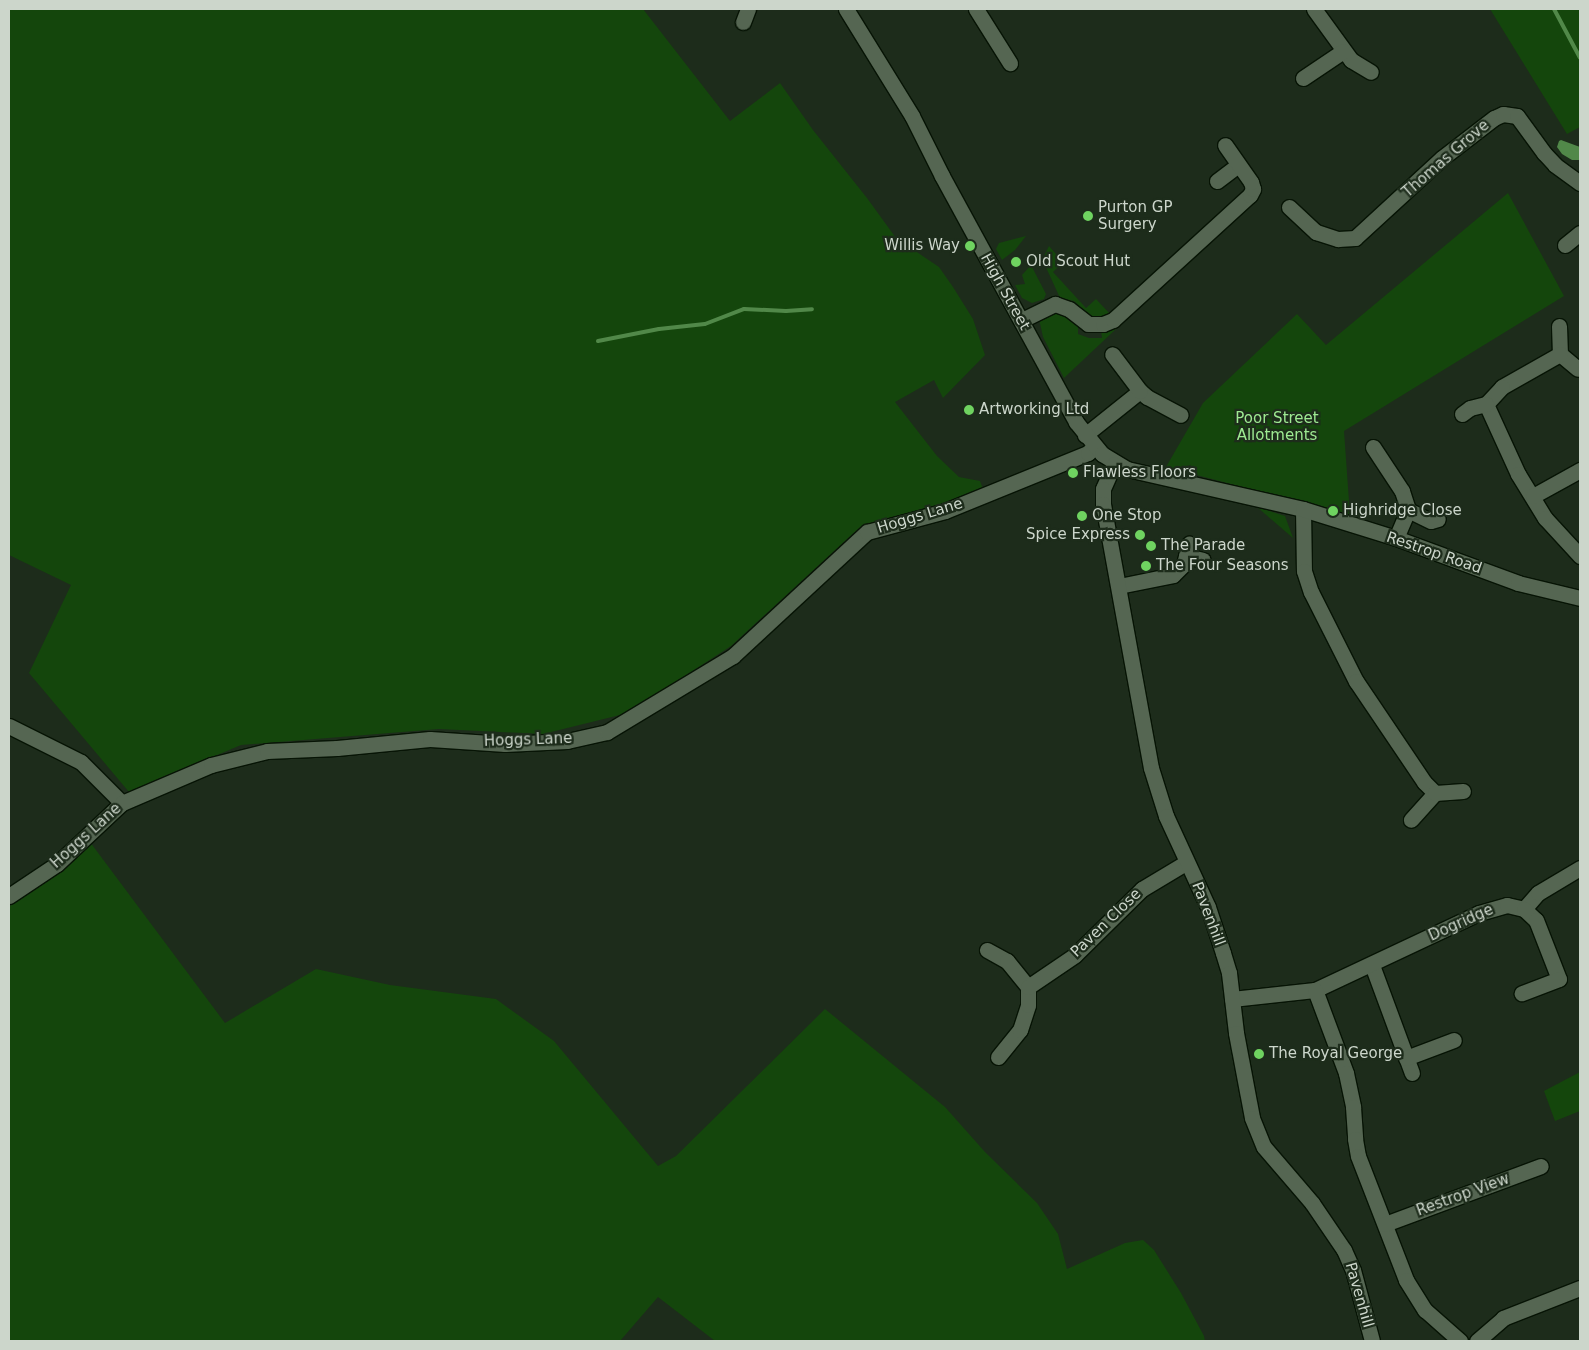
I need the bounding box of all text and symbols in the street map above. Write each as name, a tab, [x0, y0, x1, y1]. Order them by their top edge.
street label: Thomas Grove	[1399, 116, 1493, 202]
place label: Purton GP Surgery	[1098, 198, 1172, 233]
marker: Purton GP Surgery	[1082, 210, 1094, 222]
place label: Willis Way	[884, 237, 960, 255]
marker: Willis Way	[964, 240, 976, 252]
street label: High Street	[977, 251, 1033, 333]
place label: Old Scout Hut	[1026, 253, 1130, 271]
marker: Old Scout Hut	[1010, 256, 1022, 268]
place label: Artworking Ltd	[979, 401, 1089, 419]
marker: Artworking Ltd	[963, 404, 975, 416]
park label: Poor Street Allotments	[1235, 409, 1319, 444]
place label: Flawless Floors	[1083, 464, 1196, 482]
marker: Flawless Floors	[1067, 467, 1079, 479]
street label: Hoggs Lane	[875, 494, 965, 538]
place label: Highridge Close	[1343, 502, 1462, 520]
marker: Highridge Close	[1327, 505, 1339, 517]
place label: One Stop	[1092, 507, 1161, 525]
marker: One Stop	[1076, 510, 1088, 522]
place label: Spice Express	[1026, 526, 1130, 544]
street label: Restrop Road	[1384, 528, 1484, 578]
marker: Spice Express	[1134, 529, 1146, 541]
place label: The Parade	[1161, 537, 1245, 555]
marker: The Parade	[1145, 540, 1157, 552]
place label: The Four Seasons	[1156, 557, 1289, 575]
marker: The Four Seasons	[1140, 560, 1152, 572]
street label: Hoggs Lane	[484, 729, 572, 751]
street label: Hoggs Lane	[47, 800, 125, 872]
street label: Pavenhill	[1188, 879, 1228, 949]
street label: Paven Close	[1067, 885, 1145, 961]
street label: Dogridge	[1426, 901, 1496, 945]
place label: The Royal George	[1269, 1045, 1402, 1063]
marker: The Royal George	[1253, 1048, 1265, 1060]
street label: Restrop View	[1414, 1170, 1512, 1220]
street label: Pavenhill	[1341, 1260, 1377, 1330]

